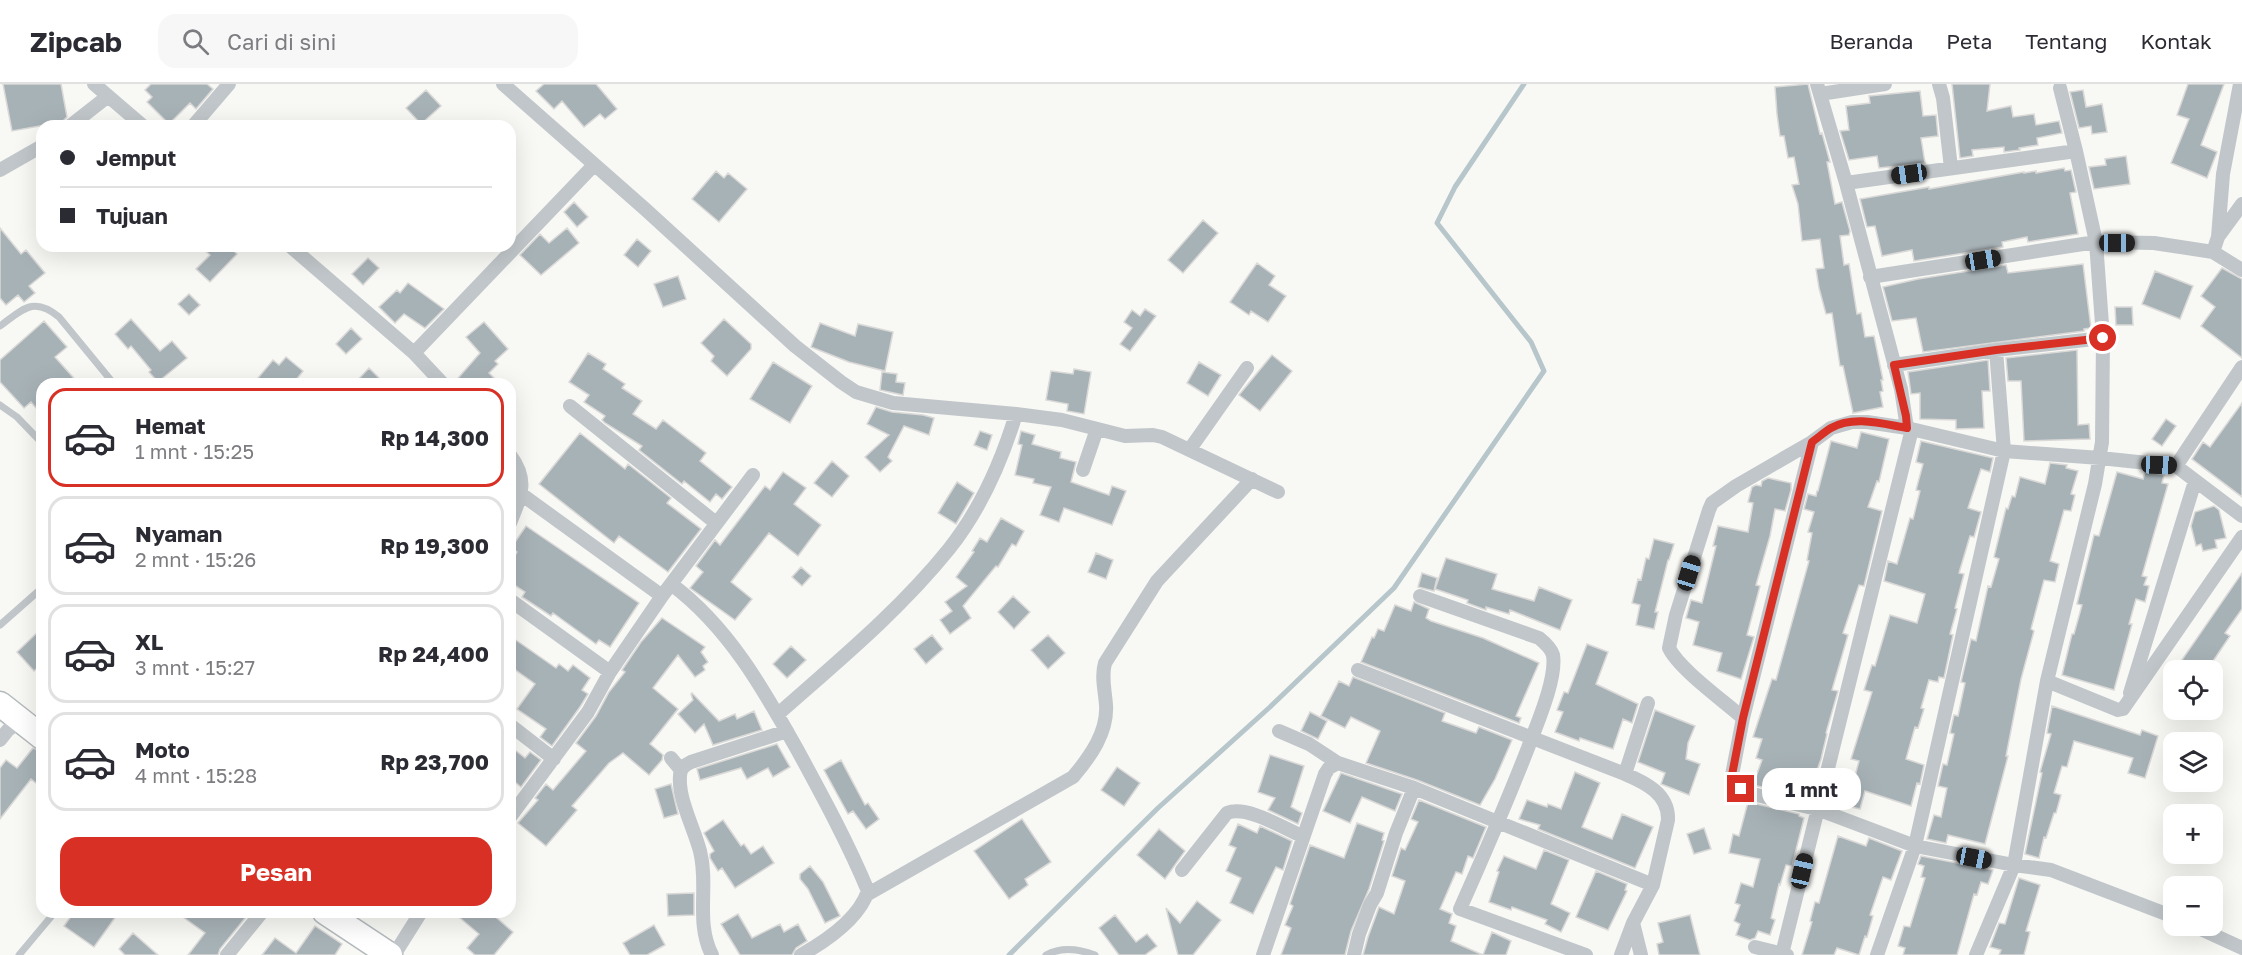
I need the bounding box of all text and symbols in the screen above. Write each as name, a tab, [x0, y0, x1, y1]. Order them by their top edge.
search box	[158, 14, 578, 68]
text: Zipcab	[30, 25, 122, 58]
icon: search	[179, 25, 212, 58]
text: Cari di sini	[227, 28, 336, 55]
text: Beranda	[1830, 28, 1913, 54]
text: Peta	[1946, 28, 1992, 54]
text: Tentang	[2025, 28, 2107, 54]
text: Kontak	[2140, 28, 2212, 54]
text: Jemput	[96, 144, 176, 171]
car	[1890, 163, 1928, 185]
text: Tujuan	[96, 202, 168, 229]
car	[2099, 234, 2135, 252]
car	[1964, 248, 2002, 272]
route start	[2089, 324, 2116, 351]
icon: car	[63, 411, 117, 465]
text: Hemat	[135, 412, 206, 439]
text: Rp 14,300	[381, 424, 489, 451]
text: 1 mnt · 15:25	[135, 439, 254, 463]
car	[2141, 455, 2177, 475]
icon: car	[63, 519, 117, 573]
text: Nyaman	[135, 520, 222, 547]
text: Rp 19,300	[380, 532, 489, 559]
text: 2 mnt · 15:26	[135, 547, 256, 571]
car	[1675, 553, 1703, 593]
icon: car	[63, 627, 117, 681]
text: XL	[135, 628, 163, 655]
text: Rp 24,400	[378, 640, 489, 667]
text: 3 mnt · 15:27	[135, 655, 255, 679]
map controls	[2163, 660, 2223, 936]
button: locate	[2163, 660, 2223, 720]
button: layers	[2163, 732, 2223, 792]
icon: car	[63, 735, 117, 789]
text: Moto	[135, 736, 190, 763]
text: Rp 23,700	[380, 748, 489, 775]
text: 4 mnt · 15:28	[135, 763, 257, 787]
callout: 1 mnt	[1762, 768, 1861, 810]
route end	[1727, 775, 1754, 802]
text: 1 mnt	[1785, 777, 1838, 801]
button: +	[2163, 804, 2223, 864]
button: Pesan	[60, 837, 492, 906]
car	[1955, 846, 1993, 870]
car	[1789, 851, 1815, 891]
button: −	[2163, 876, 2223, 936]

